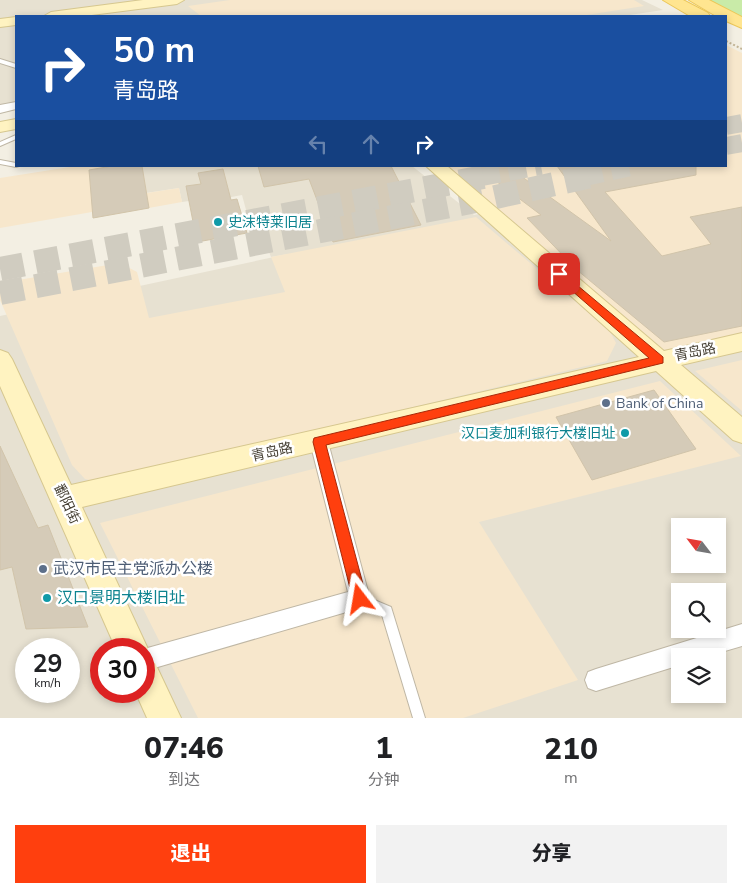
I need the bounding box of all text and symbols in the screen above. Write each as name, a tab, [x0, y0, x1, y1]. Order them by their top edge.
text: 50 m	[113, 27, 195, 74]
icon: right	[30, 35, 95, 100]
text: 青岛路	[113, 76, 179, 106]
icon: left	[304, 130, 332, 158]
icon: ahead	[357, 130, 385, 158]
icon: right	[410, 130, 438, 158]
place label: 史沫特莱旧居	[228, 213, 312, 232]
marker: 史沫特莱旧居	[212, 216, 224, 228]
pin	[538, 253, 580, 295]
icon: arrive	[545, 260, 573, 288]
street label: 青岛路	[672, 338, 718, 366]
place label: Bank of China	[616, 394, 703, 413]
marker: Bank of China	[600, 397, 612, 409]
place label: 汉口麦加利银行大楼旧址	[461, 424, 615, 443]
marker: 汉口麦加利银行大楼旧址	[619, 427, 631, 439]
street label: 青岛路	[249, 438, 295, 466]
street label: 鄱阳街	[50, 481, 84, 527]
north arrow	[671, 518, 726, 572]
map controls	[671, 518, 726, 703]
place label: 武汉市民主党派办公楼	[53, 558, 213, 580]
marker: 武汉市民主党派办公楼	[37, 563, 49, 575]
position arrow	[333, 572, 385, 624]
button: search	[671, 583, 726, 638]
place label: 汉口景明大楼旧址	[57, 587, 185, 609]
marker: 汉口景明大楼旧址	[41, 592, 53, 604]
speed limit sign: 30	[90, 638, 155, 703]
text: 29	[32, 647, 63, 681]
button: layers	[671, 648, 726, 703]
text: km/h	[34, 675, 61, 691]
text: 07:46	[144, 728, 224, 769]
text: 1	[375, 728, 393, 769]
text: 210	[544, 729, 598, 770]
text: m	[564, 767, 578, 789]
text: 到达	[168, 769, 200, 791]
text: 分钟	[368, 769, 400, 791]
button: 退出	[15, 825, 366, 883]
button: 分享	[376, 825, 727, 883]

